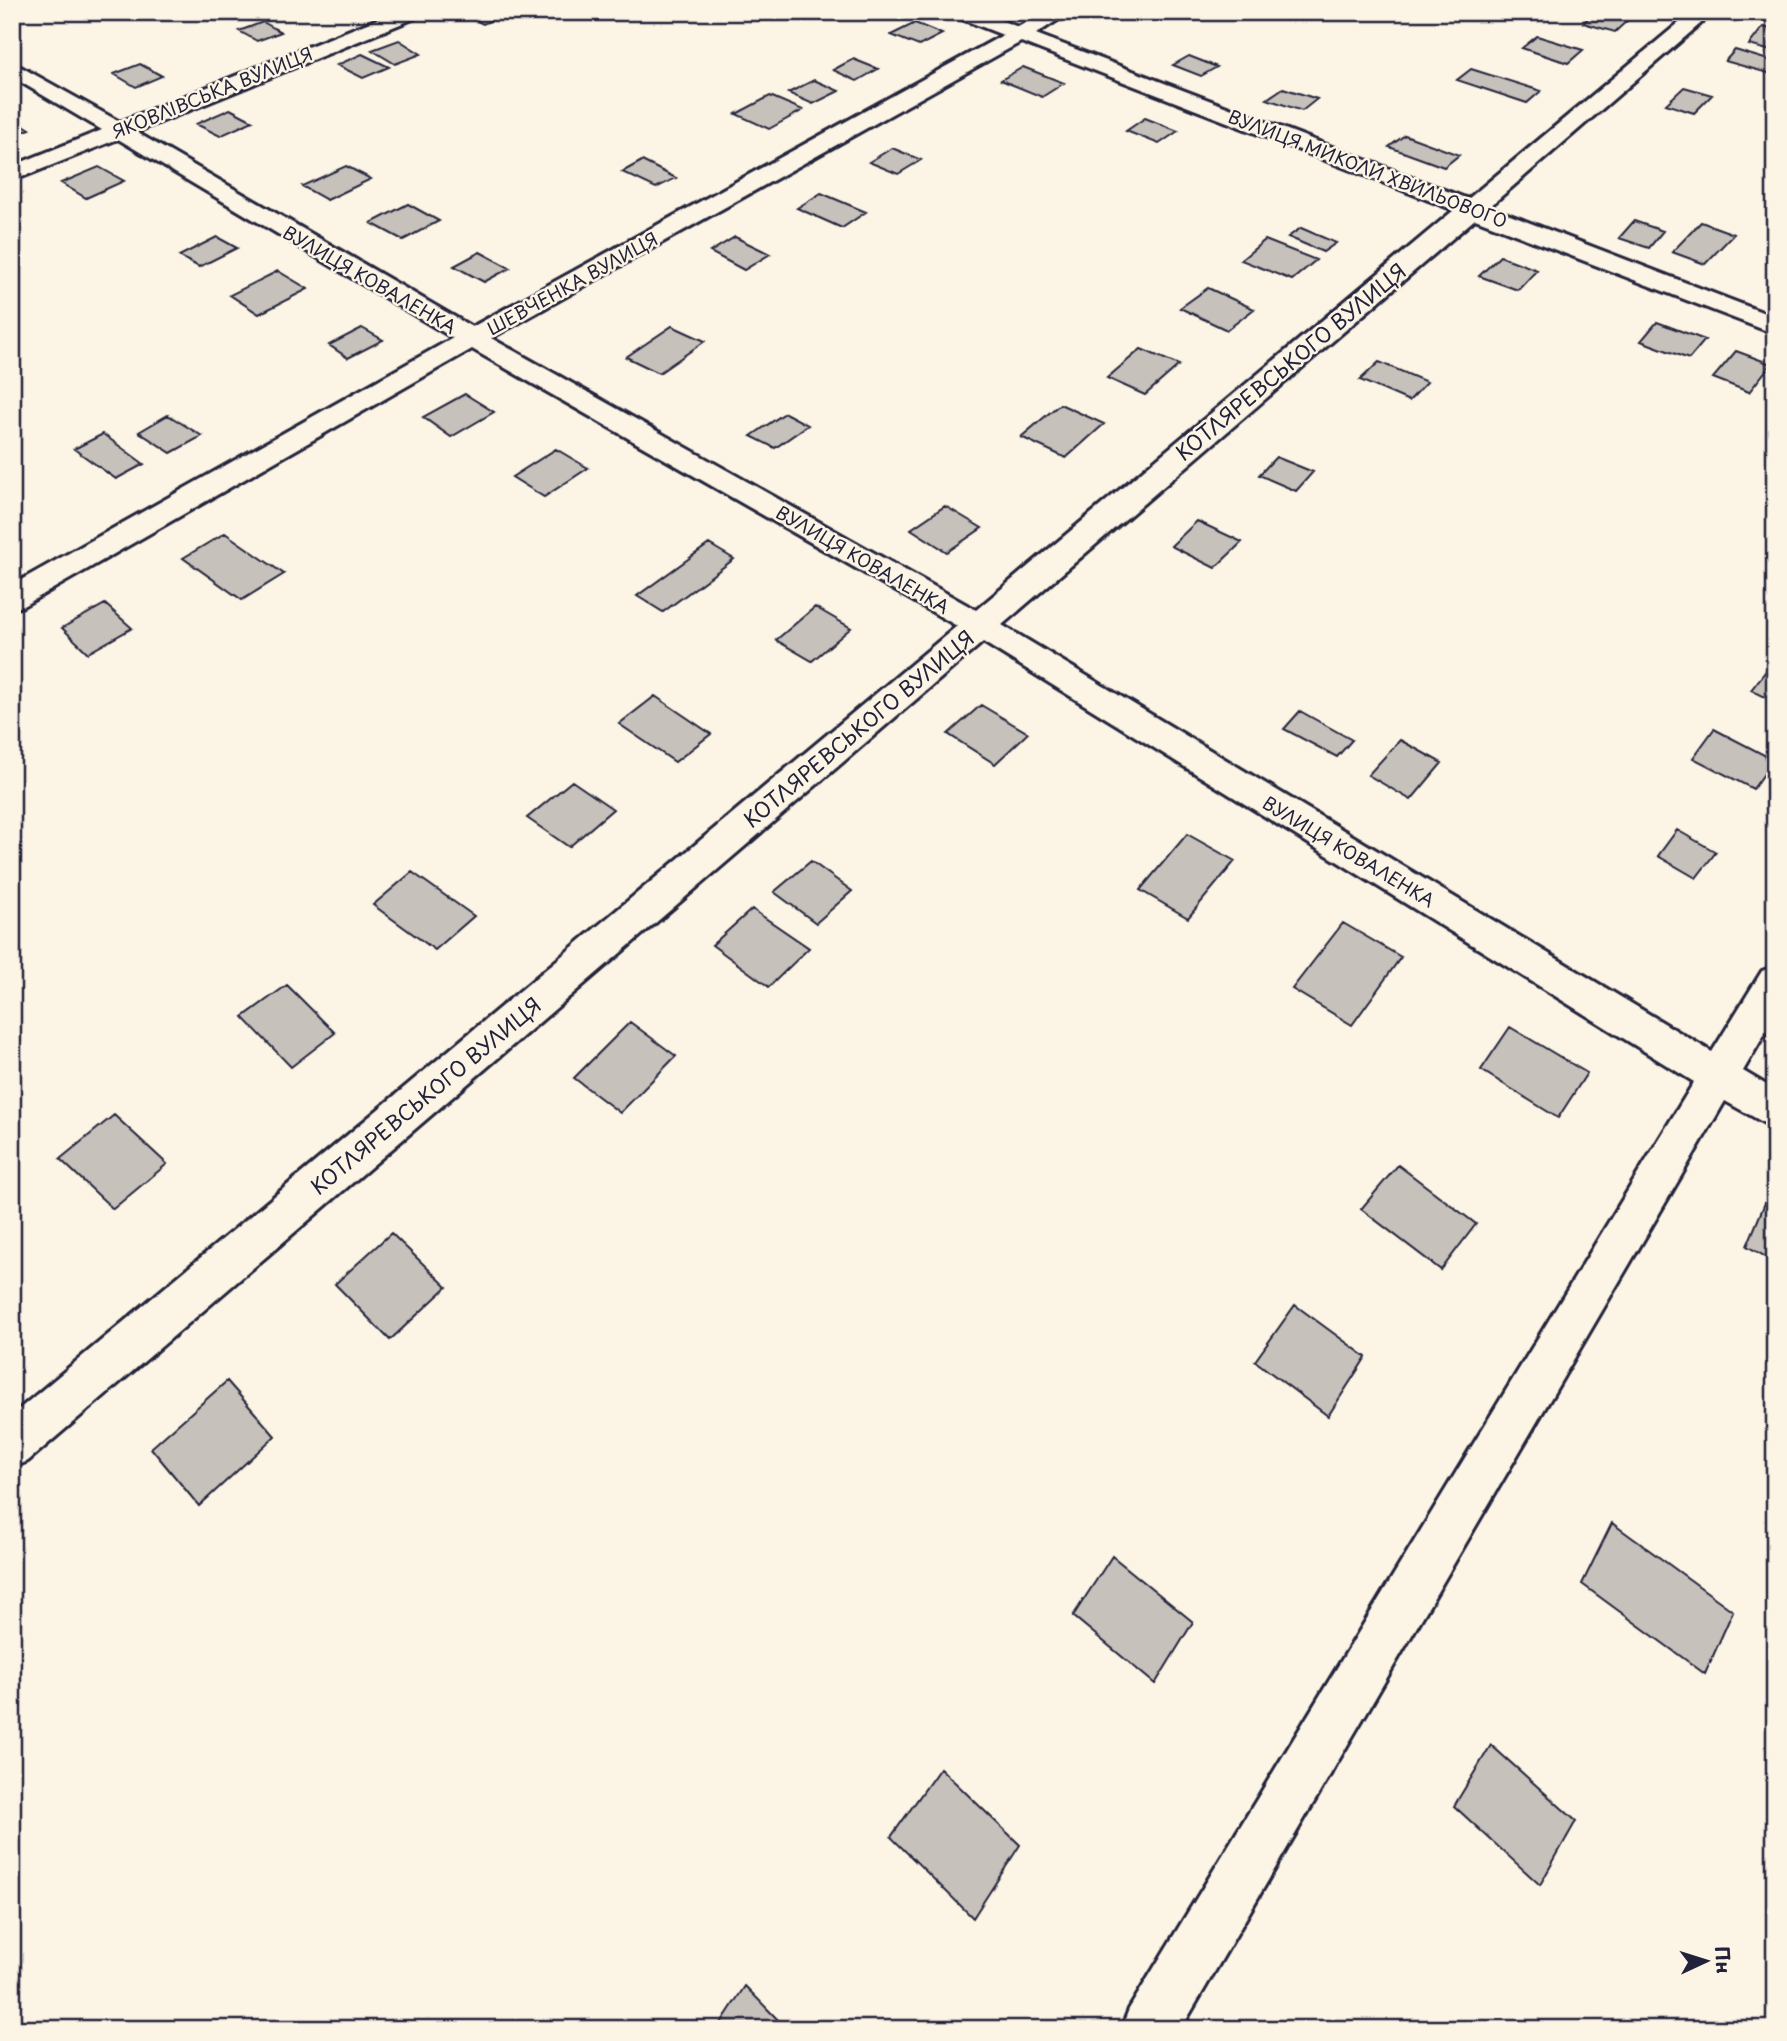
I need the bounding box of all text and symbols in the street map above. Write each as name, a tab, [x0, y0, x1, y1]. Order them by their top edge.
street label: ЯКОВЛІВСЬКА ВУЛИЦЯ	[108, 39, 316, 145]
street label: ВУЛИЦЯ МИКОЛИ ХВИЛЬОВОГО	[1225, 102, 1511, 234]
street label: ВУЛИЦЯ КОВАЛЕНКА	[278, 218, 462, 340]
street label: ШЕВЧЕНКА ВУЛИЦЯ	[482, 225, 662, 341]
street label: КОТЛЯРЕВСЬКОГО ВУЛИЦЯ	[1167, 255, 1413, 467]
street label: ВУЛИЦЯ КОВАЛЕНКА	[771, 498, 955, 620]
street label: КОТЛЯРЕВСЬКОГО ВУЛИЦЯ	[735, 622, 981, 834]
street label: ВУЛИЦЯ КОВАЛЕНКА	[1258, 789, 1440, 913]
street label: КОТЛЯРЕВСЬКОГО ВУЛИЦЯ	[302, 989, 548, 1201]
north arrow	[1672, 1926, 1742, 1996]
text: Пн	[1709, 1945, 1739, 1974]

